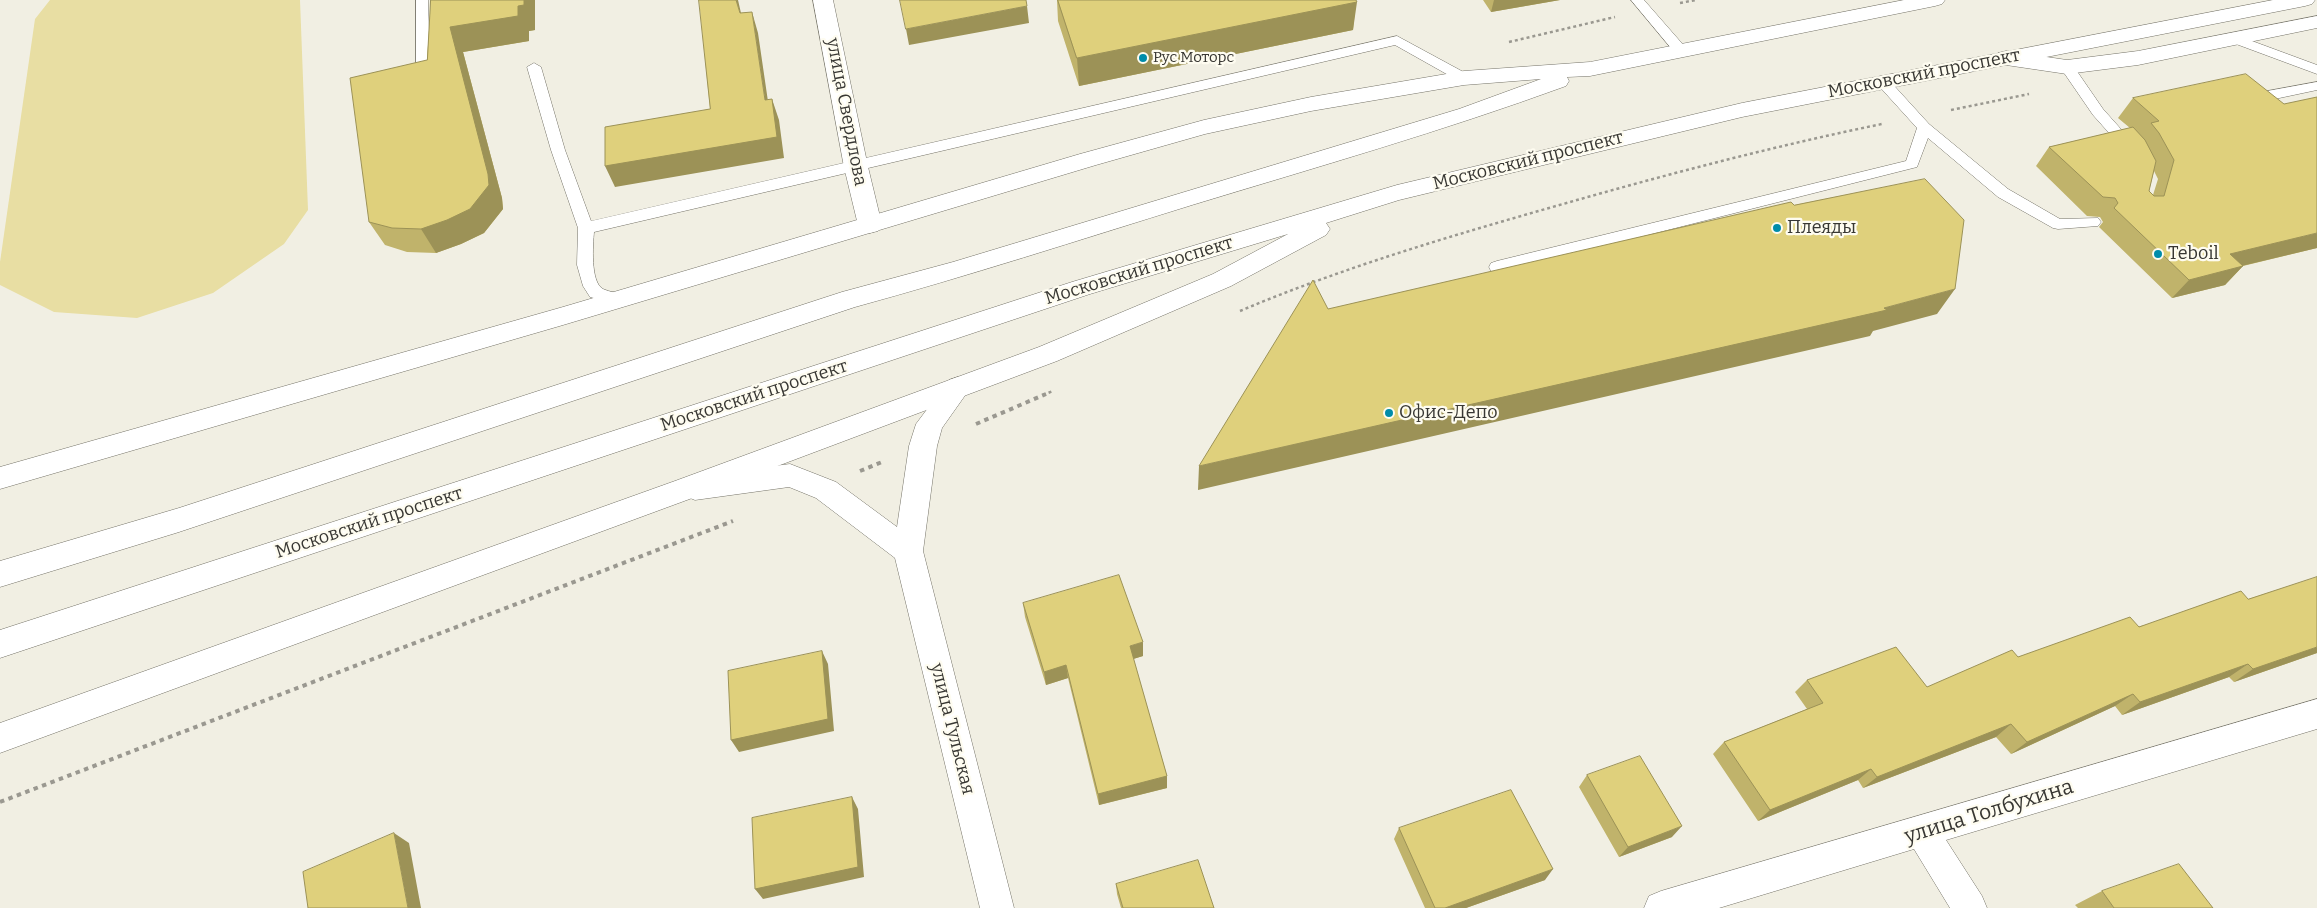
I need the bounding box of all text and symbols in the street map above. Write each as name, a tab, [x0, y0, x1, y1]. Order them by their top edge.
street label: улица Свердлова	[821, 36, 871, 188]
street label: Московский проспект	[1826, 45, 2022, 103]
place label: Рус Моторс	[1153, 49, 1234, 67]
marker: Рус Моторс	[1137, 52, 1149, 64]
street label: Московский проспект	[1431, 127, 1625, 195]
place label: Плеяды	[1787, 217, 1856, 239]
marker: Плеяды	[1771, 222, 1783, 234]
street label: Московский проспект	[1042, 232, 1236, 310]
place label: Teboil	[2168, 243, 2219, 265]
marker: Teboil	[2152, 248, 2164, 260]
street label: Московский проспект	[658, 356, 850, 436]
place label: Офис-Депо	[1399, 402, 1498, 424]
marker: Офис-Депо	[1383, 407, 1395, 419]
street label: Московский проспект	[273, 483, 465, 563]
street label: улица Тульская	[925, 661, 979, 797]
street label: улица Толбухина	[1902, 774, 2076, 850]

